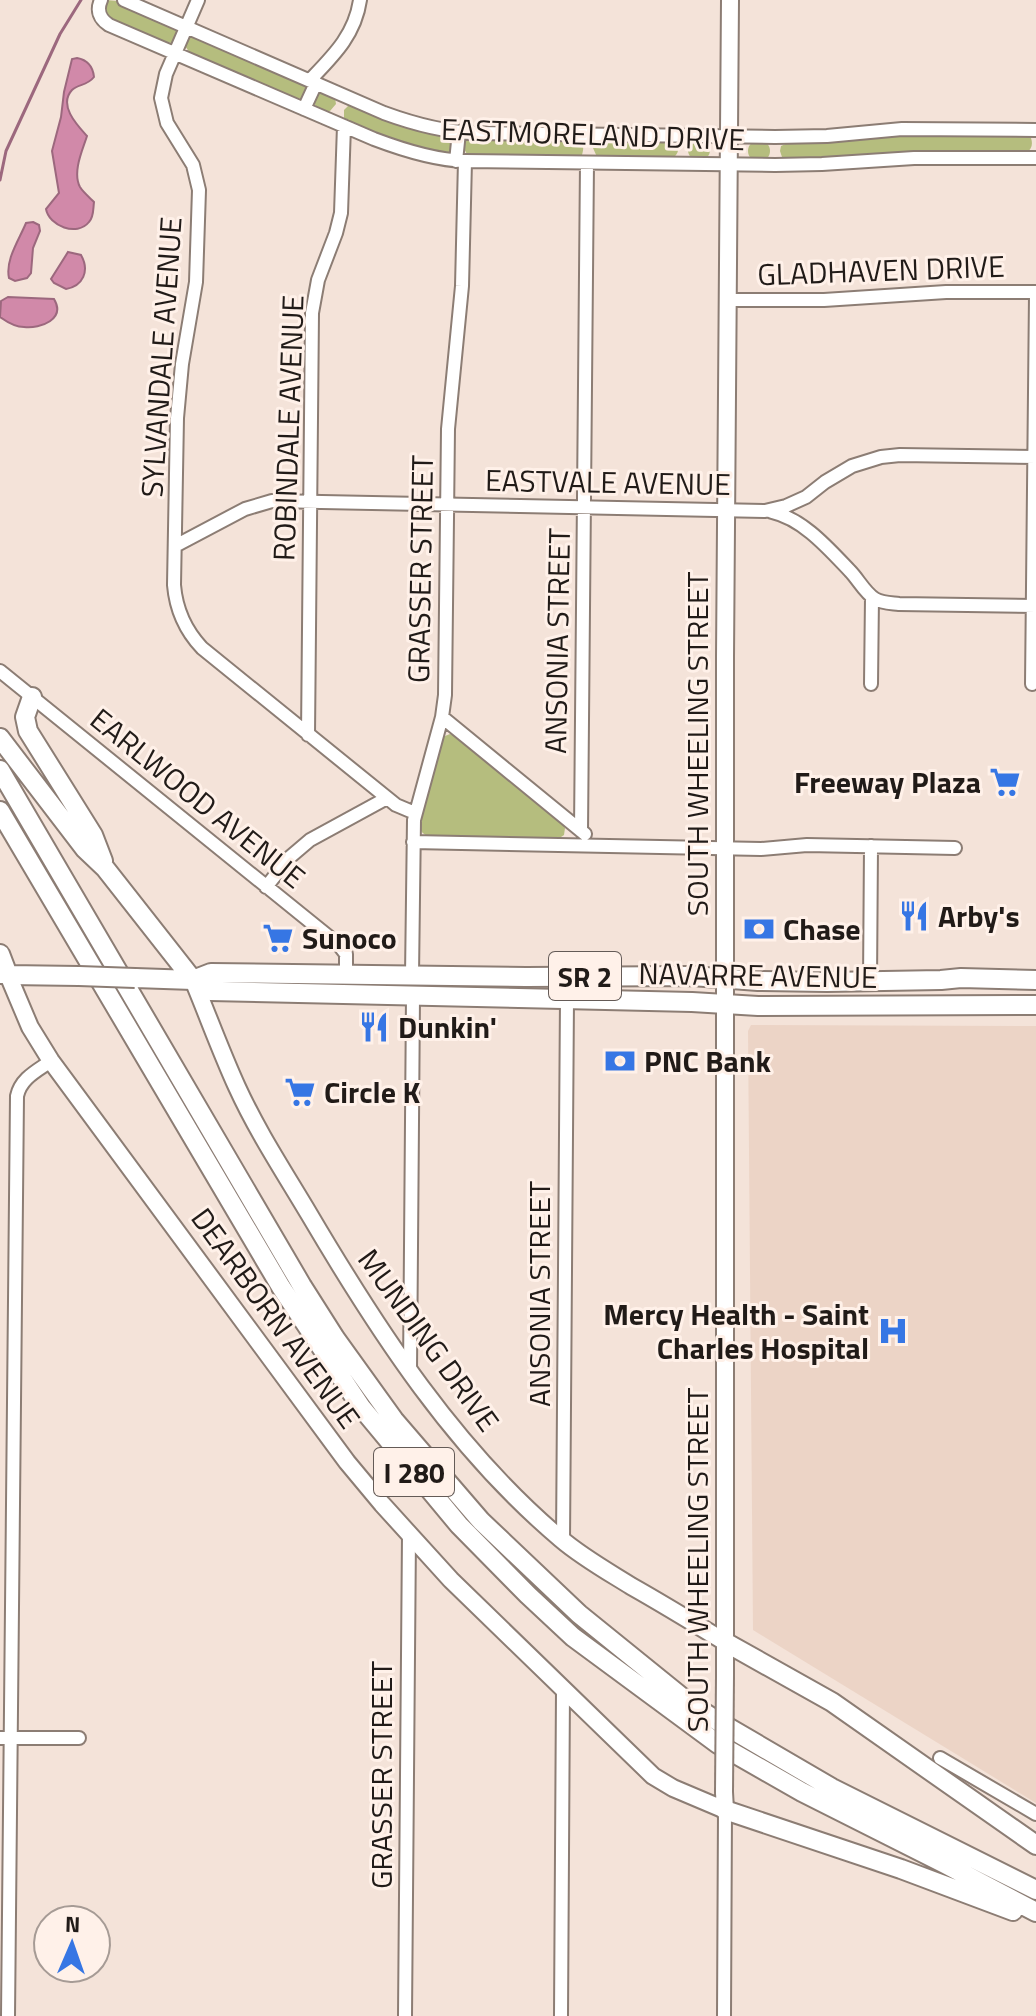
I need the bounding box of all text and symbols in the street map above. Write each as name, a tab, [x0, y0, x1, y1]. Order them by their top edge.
street label: EASTMORELAND DRIVE	[440, 106, 746, 162]
street label: SYLVANDALE AVENUE	[128, 215, 194, 499]
street label: GLADHAVEN DRIVE	[756, 243, 1006, 297]
street label: ROBINDALE AVENUE	[260, 294, 316, 562]
street label: GRASSER STREET	[395, 454, 445, 683]
street label: EASTVALE AVENUE	[485, 457, 731, 507]
street label: ANSONIA STREET	[532, 527, 582, 754]
street label: SOUTH WHEELING STREET	[674, 571, 720, 916]
street label: EARLWOOD AVENUE	[80, 697, 316, 899]
place label: Freeway Plaza	[794, 759, 981, 805]
supermarket icon: Freeway Plaza	[988, 765, 1022, 799]
place label: Arby's	[938, 893, 1020, 939]
restaurant icon: Arby's	[897, 899, 931, 933]
place label: Chase	[783, 906, 861, 952]
bank icon: Chase	[742, 912, 776, 946]
place label: Sunoco	[302, 915, 397, 961]
supermarket icon: Sunoco	[261, 921, 295, 955]
street label: NAVARRE AVENUE	[638, 950, 878, 1000]
road number: SR 2	[549, 952, 621, 1000]
place label: Dunkin'	[398, 1004, 497, 1050]
restaurant icon: Dunkin'	[357, 1010, 391, 1044]
place label: PNC Bank	[644, 1038, 772, 1084]
bank icon: PNC Bank	[603, 1044, 637, 1078]
place label: Circle K	[324, 1069, 421, 1115]
supermarket icon: Circle K	[283, 1075, 317, 1109]
street label: ANSONIA STREET	[516, 1181, 562, 1407]
street label: DEARBORN AVENUE	[180, 1198, 372, 1438]
street label: MUNDING DRIVE	[347, 1239, 511, 1441]
place label: Mercy Health - Saint Charles Hospital	[603, 1291, 869, 1371]
hospital icon: Mercy Health - Saint Charles Hospital	[876, 1314, 910, 1348]
street label: SOUTH WHEELING STREET	[674, 1387, 720, 1732]
road number: I 280	[374, 1448, 454, 1496]
street label: GRASSER STREET	[358, 1661, 404, 1889]
north arrow	[32, 1904, 112, 1984]
text: N	[64, 1907, 81, 1941]

